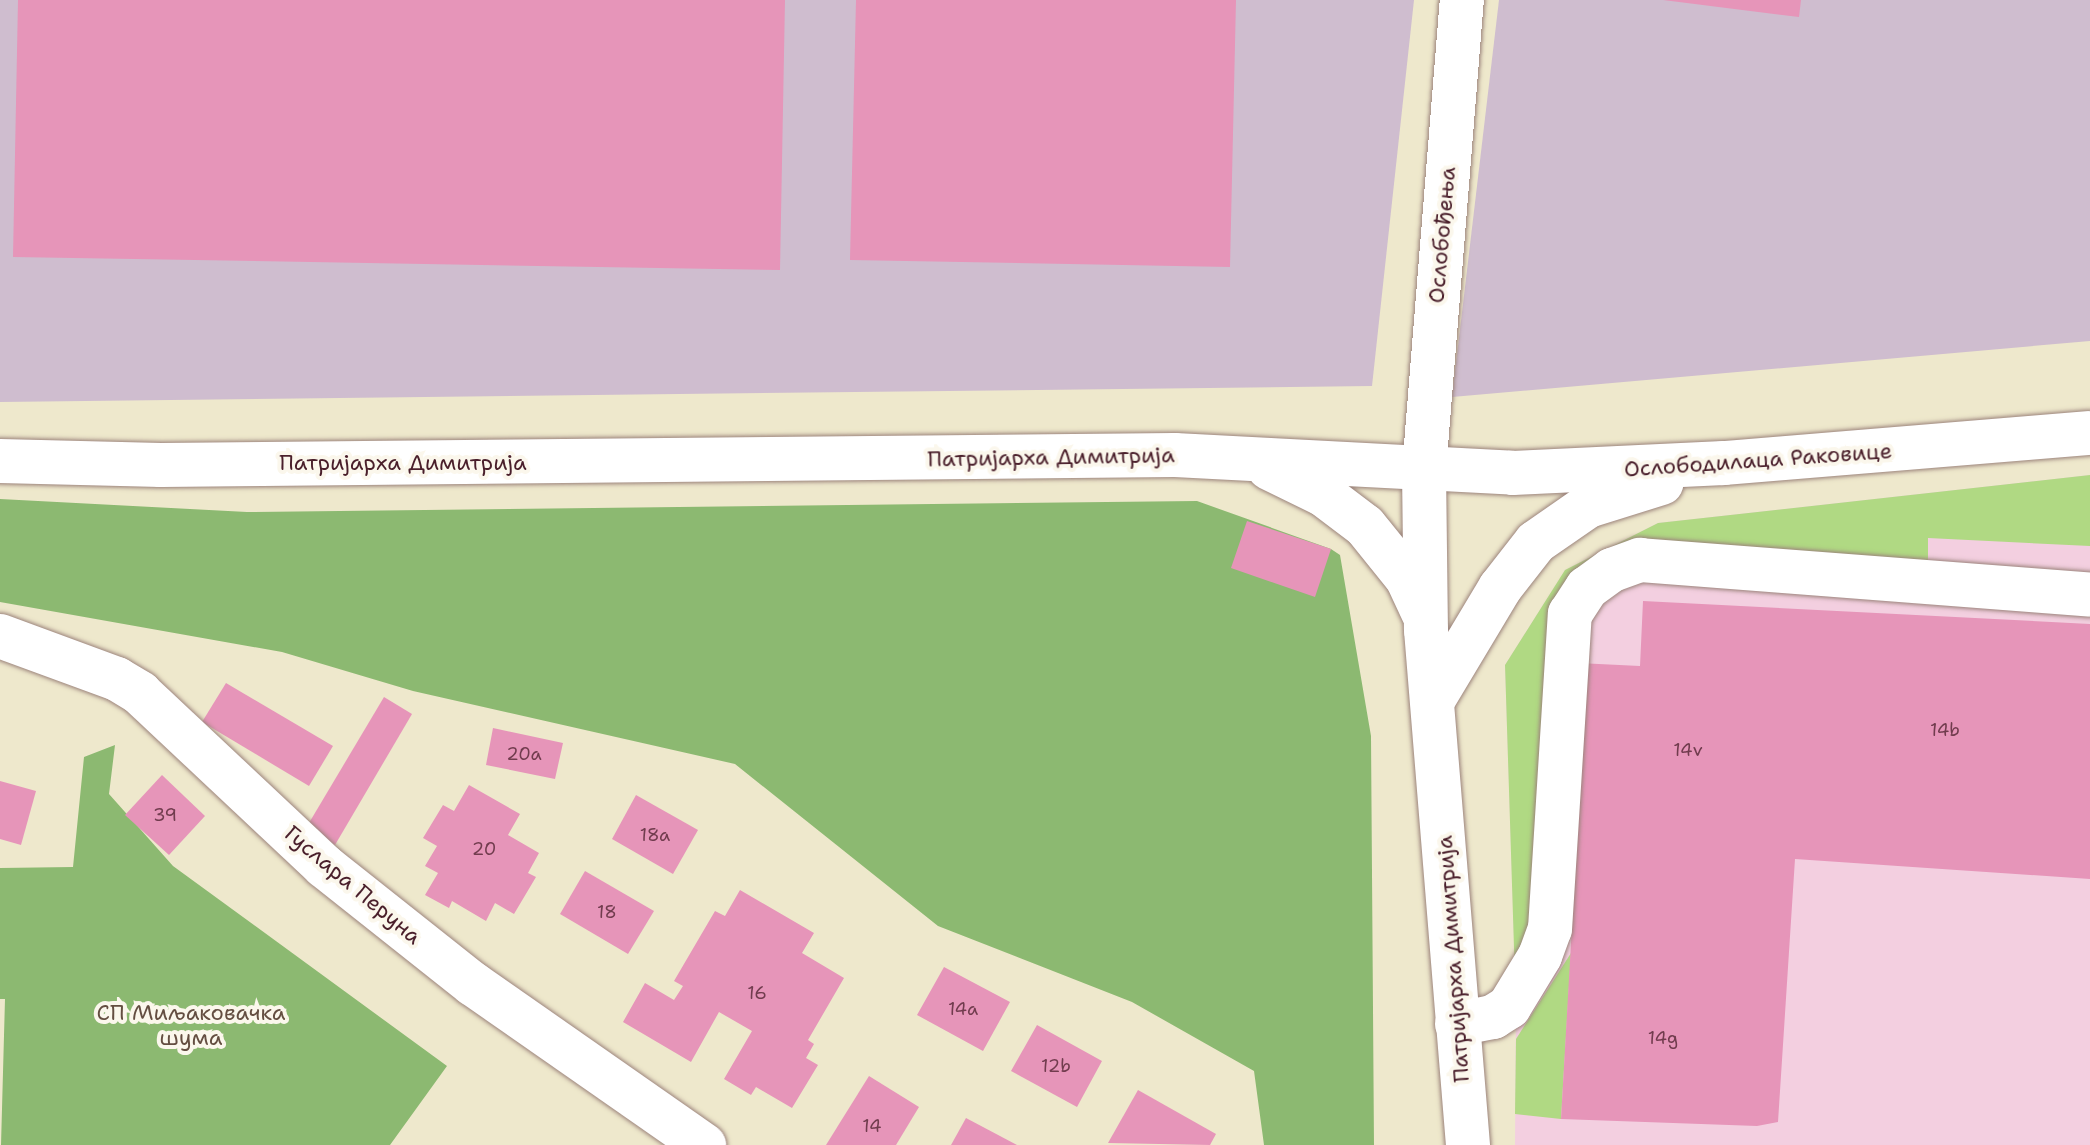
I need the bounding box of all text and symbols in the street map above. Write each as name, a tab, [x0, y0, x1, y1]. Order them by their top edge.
street label: Ослобођења	[1423, 166, 1461, 304]
street label: Ослободилаца Раковице	[1623, 437, 1893, 483]
street label: Патријарха Димитрија	[927, 442, 1175, 472]
street label: Патријарха Димитрија	[279, 450, 527, 476]
house number: 14b	[1930, 719, 1960, 741]
house number: 14v	[1673, 739, 1703, 761]
house number: 20a	[506, 743, 542, 765]
house number: 39	[153, 804, 177, 826]
street label: Гуслара Перуна	[279, 820, 427, 950]
house number: 18a	[640, 824, 670, 846]
street label: Патријарха Димитрија	[1431, 835, 1475, 1083]
house number: 20	[472, 838, 496, 860]
house number: 18	[597, 901, 617, 923]
house number: 16	[747, 982, 767, 1004]
house number: 14a	[948, 998, 978, 1020]
park label: СП Миљаковачка шума	[96, 999, 286, 1050]
house number: 14g	[1648, 1027, 1678, 1049]
house number: 12b	[1041, 1055, 1071, 1077]
house number: 14	[862, 1115, 882, 1137]

